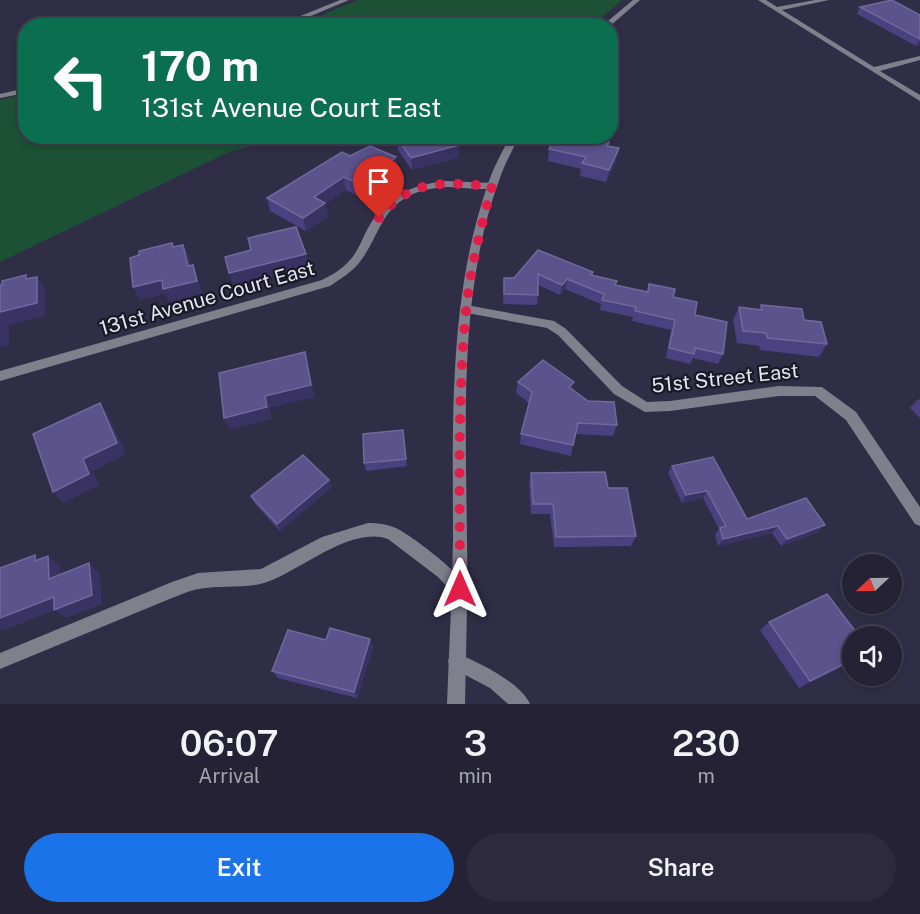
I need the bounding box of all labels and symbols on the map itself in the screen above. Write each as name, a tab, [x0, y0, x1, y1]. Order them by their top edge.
pin	[353, 156, 404, 218]
street label: 131st Avenue Court East	[97, 256, 317, 340]
street label: 51st Street East	[650, 358, 800, 398]
north arrow	[842, 554, 902, 614]
position arrow	[428, 557, 492, 621]

